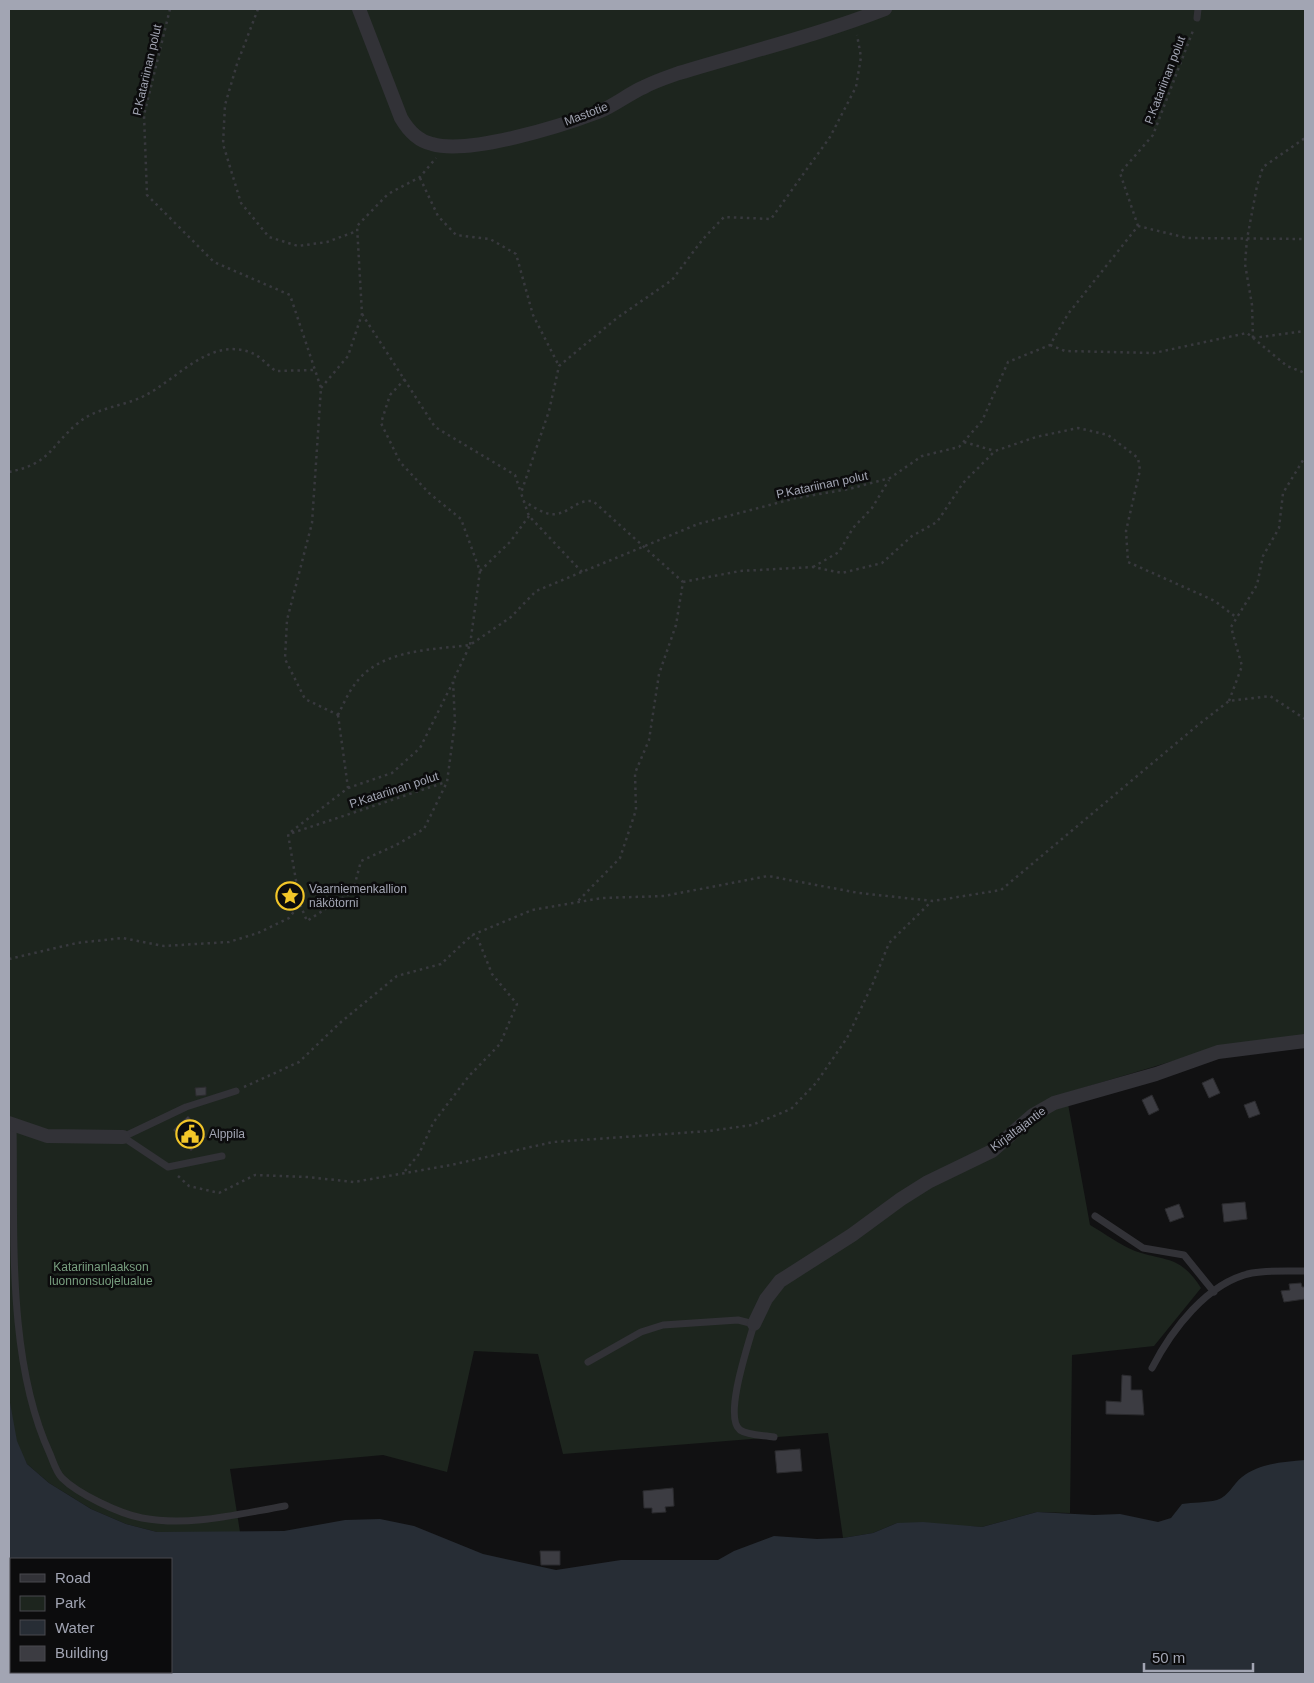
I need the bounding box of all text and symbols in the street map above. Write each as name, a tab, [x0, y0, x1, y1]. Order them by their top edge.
street label: P.Katariinan polut	[130, 22, 164, 117]
street label: P.Katariinan polut	[1142, 33, 1188, 126]
street label: Mastotie	[562, 99, 610, 129]
street label: P.Katariinan polut	[775, 468, 870, 502]
street label: P.Katariinan polut	[348, 769, 441, 811]
place icon: Vaarniemenkallion näkötorni	[275, 881, 305, 911]
place label: Vaarniemenkallion näkötorni	[309, 882, 407, 910]
street label: Kirjaltajantie	[988, 1104, 1049, 1154]
public building icon: Alppila	[175, 1119, 205, 1149]
place label: Alppila	[209, 1127, 245, 1141]
park label: Katariinanlaakson luonnonsuojelualue	[49, 1260, 153, 1288]
legend	[10, 1558, 172, 1673]
text: Road	[55, 1569, 91, 1586]
text: Park	[55, 1594, 86, 1611]
text: Water	[55, 1619, 94, 1636]
scale bar	[1144, 1640, 1253, 1672]
text: Building	[55, 1644, 108, 1661]
text: 50 m	[1152, 1649, 1185, 1666]

